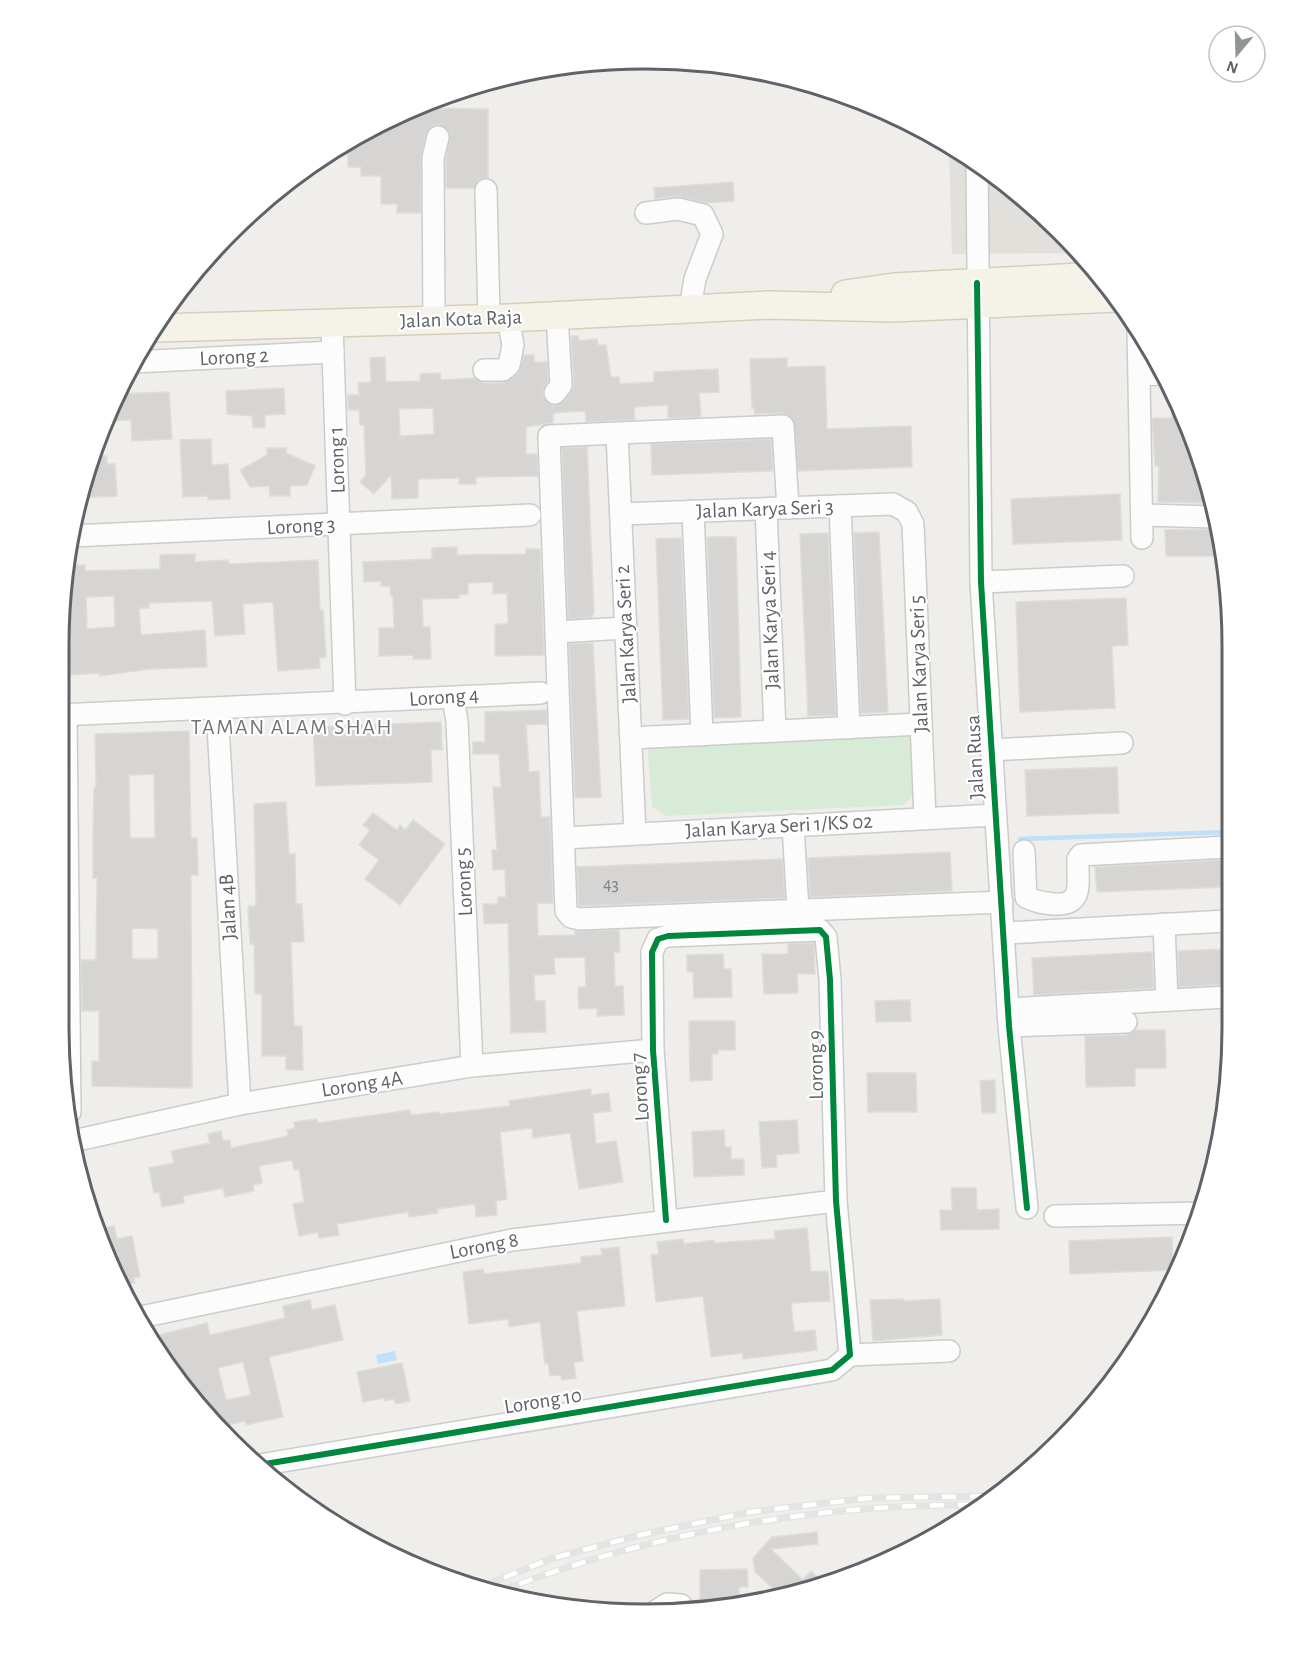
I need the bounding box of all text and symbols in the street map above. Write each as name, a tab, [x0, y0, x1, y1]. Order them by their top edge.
north arrow	[1207, 24, 1267, 84]
text: N	[1225, 58, 1240, 77]
street label: Jalan Kota Raja	[400, 306, 523, 332]
street label: Lorong 2	[199, 345, 269, 369]
street label: Lorong 1	[325, 426, 349, 494]
street label: Jalan Karya Seri 3	[696, 496, 834, 522]
street label: Lorong 3	[266, 514, 336, 538]
street label: Jalan Karya Seri 4	[757, 550, 783, 690]
street label: Jalan Karya Seri 2	[612, 564, 640, 704]
street label: Jalan Karya Seri 5	[906, 595, 932, 733]
street label: Lorong 4	[408, 684, 480, 710]
street label: Jalan Rusa	[962, 714, 988, 800]
district label: TAMAN ALAM SHAH	[191, 716, 393, 738]
street label: Jalan Karya Seri 1/KS 02	[685, 811, 873, 841]
street label: Lorong 5	[452, 847, 476, 917]
street label: Jalan 4B	[216, 873, 240, 941]
house number: 43	[603, 876, 619, 894]
street label: Lorong 9	[805, 1030, 827, 1100]
street label: Lorong 7	[627, 1052, 653, 1122]
street label: Lorong 4A	[320, 1067, 404, 1101]
street label: Lorong 8	[448, 1229, 520, 1263]
street label: Lorong 10	[503, 1385, 583, 1417]

